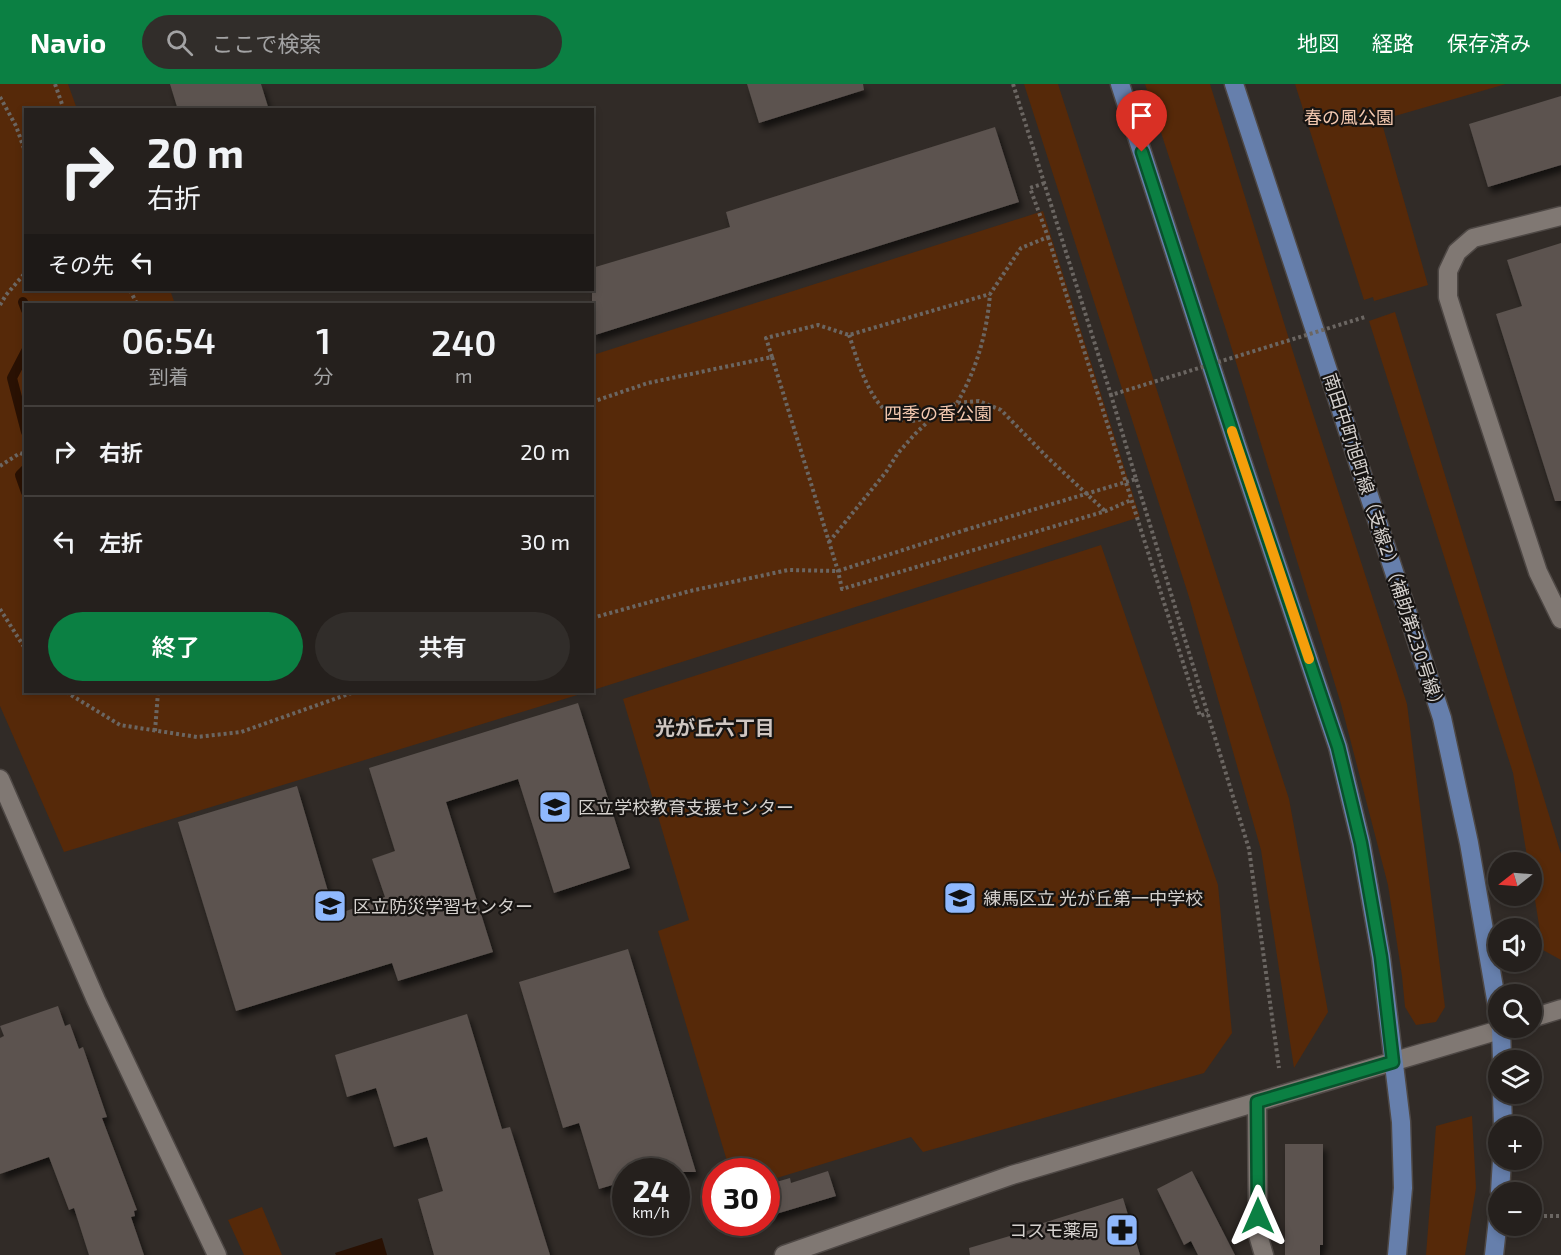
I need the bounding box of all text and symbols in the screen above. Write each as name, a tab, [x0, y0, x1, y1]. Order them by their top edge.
search box	[142, 15, 562, 69]
text: Navio	[30, 25, 106, 59]
icon: search	[163, 26, 196, 59]
text: ここで検索	[211, 30, 321, 56]
text: 地図	[1297, 30, 1339, 55]
text: 経路	[1372, 30, 1414, 55]
text: 保存済み	[1447, 30, 1531, 55]
pin	[1116, 90, 1167, 152]
icon: arrive	[1125, 99, 1158, 132]
park label: 春の風公園	[1304, 106, 1394, 128]
text: 20 m	[147, 126, 244, 176]
icon: right	[48, 132, 126, 210]
text: 右折	[147, 181, 201, 213]
icon: left	[126, 246, 159, 279]
text: その先	[48, 251, 114, 277]
text: 06:54	[122, 318, 216, 361]
text: 1	[316, 318, 331, 361]
text: 240	[431, 320, 496, 363]
text: m	[455, 363, 472, 387]
text: 到着	[149, 364, 189, 388]
text: 分	[313, 364, 333, 388]
street label: 南田中町旭町線（支線2）（補助第230号線）	[1320, 370, 1450, 716]
park label: 四季の香公園	[884, 402, 992, 424]
icon: right	[48, 435, 81, 468]
text: 20 m	[520, 438, 570, 464]
text: 右折	[99, 439, 143, 465]
icon: left	[48, 525, 81, 558]
text: 30 m	[520, 528, 570, 554]
text: 左折	[99, 529, 143, 555]
button: 終了	[48, 612, 303, 681]
button: 共有	[315, 612, 570, 681]
district label: 光が丘六丁目	[655, 715, 775, 739]
school or university icon: 区立学校教育支援センター	[537, 789, 573, 825]
place label: 区立学校教育支援センター	[578, 796, 794, 818]
north arrow	[1488, 852, 1542, 906]
map controls	[1488, 852, 1542, 1236]
school or university icon: 練馬区立 光が丘第一中学校	[942, 880, 978, 916]
place label: 練馬区立 光が丘第一中学校	[983, 887, 1203, 909]
school or university icon: 区立防災学習センター	[312, 888, 348, 924]
place label: 区立防災学習センター	[353, 895, 533, 917]
button: sound	[1488, 918, 1542, 972]
button: search	[1488, 984, 1542, 1038]
button: layers	[1488, 1050, 1542, 1104]
button: +	[1488, 1116, 1542, 1170]
speed limit sign: 30	[702, 1158, 780, 1236]
text: 24	[633, 1172, 669, 1208]
button: −	[1488, 1182, 1542, 1236]
position arrow	[1226, 1184, 1290, 1248]
text: km/h	[632, 1203, 670, 1221]
pharmacy icon: コスモ薬局	[1104, 1212, 1140, 1248]
place label: コスモ薬局	[1009, 1219, 1099, 1241]

